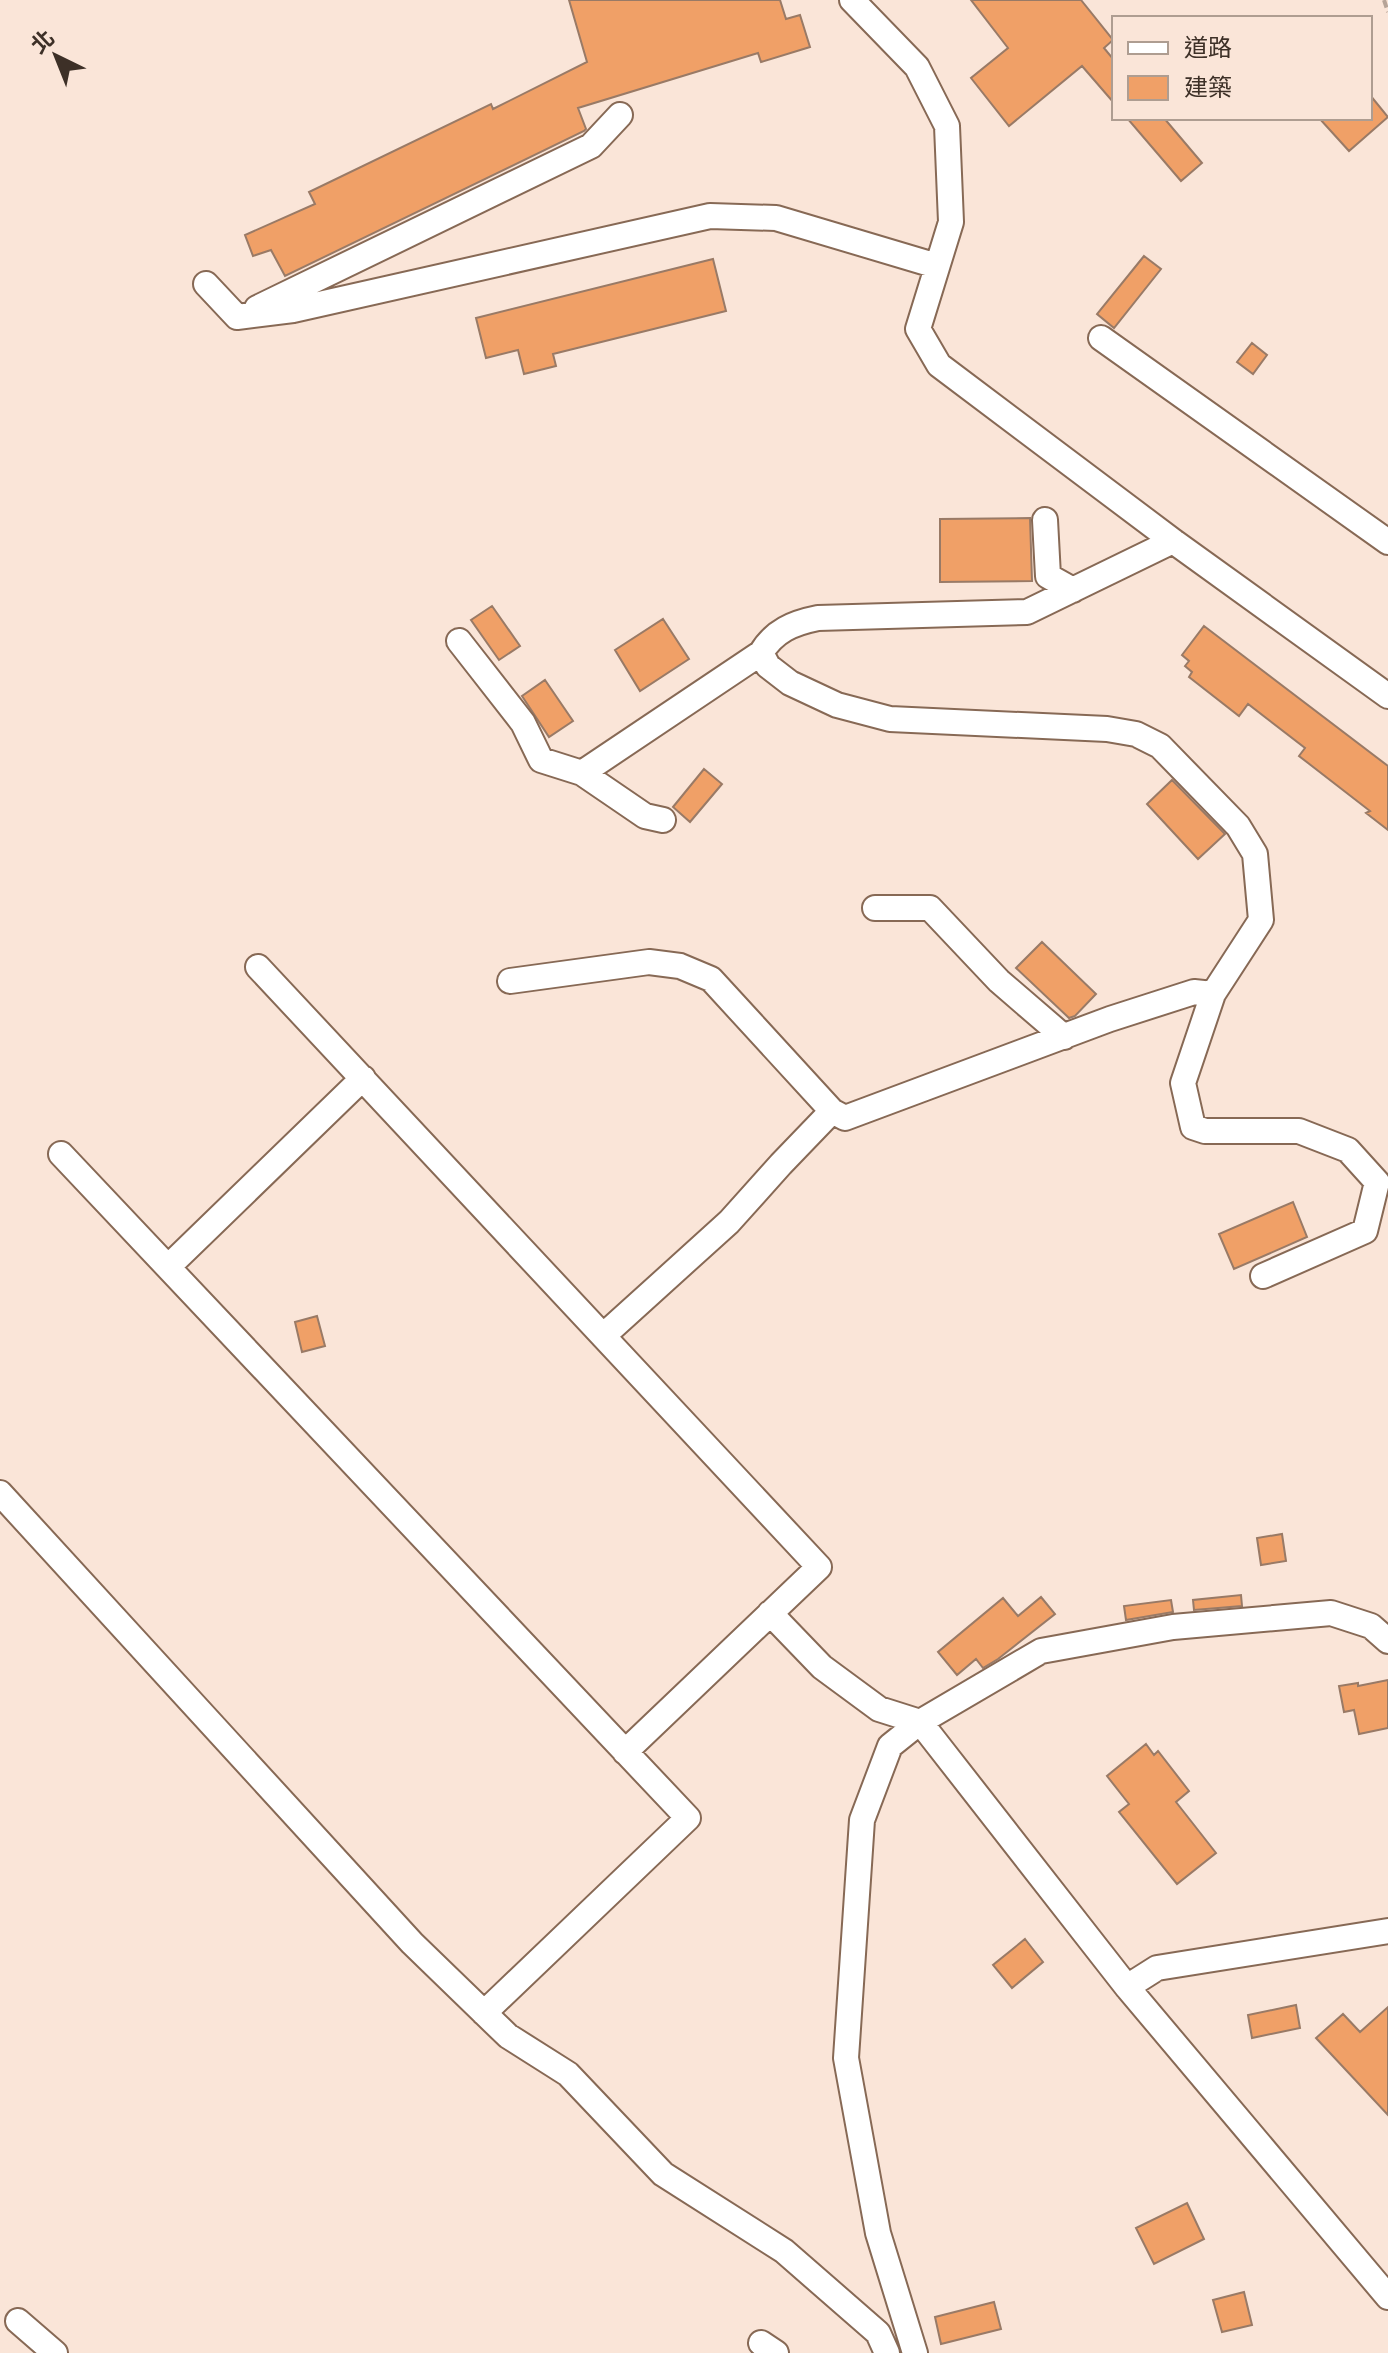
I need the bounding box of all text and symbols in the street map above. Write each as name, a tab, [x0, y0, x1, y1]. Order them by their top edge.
north arrow	[16, 16, 96, 96]
legend	[1112, 16, 1372, 120]
text: 北	[25, 24, 60, 59]
text: 道路	[1184, 33, 1232, 62]
text: 建築	[1184, 73, 1232, 102]

